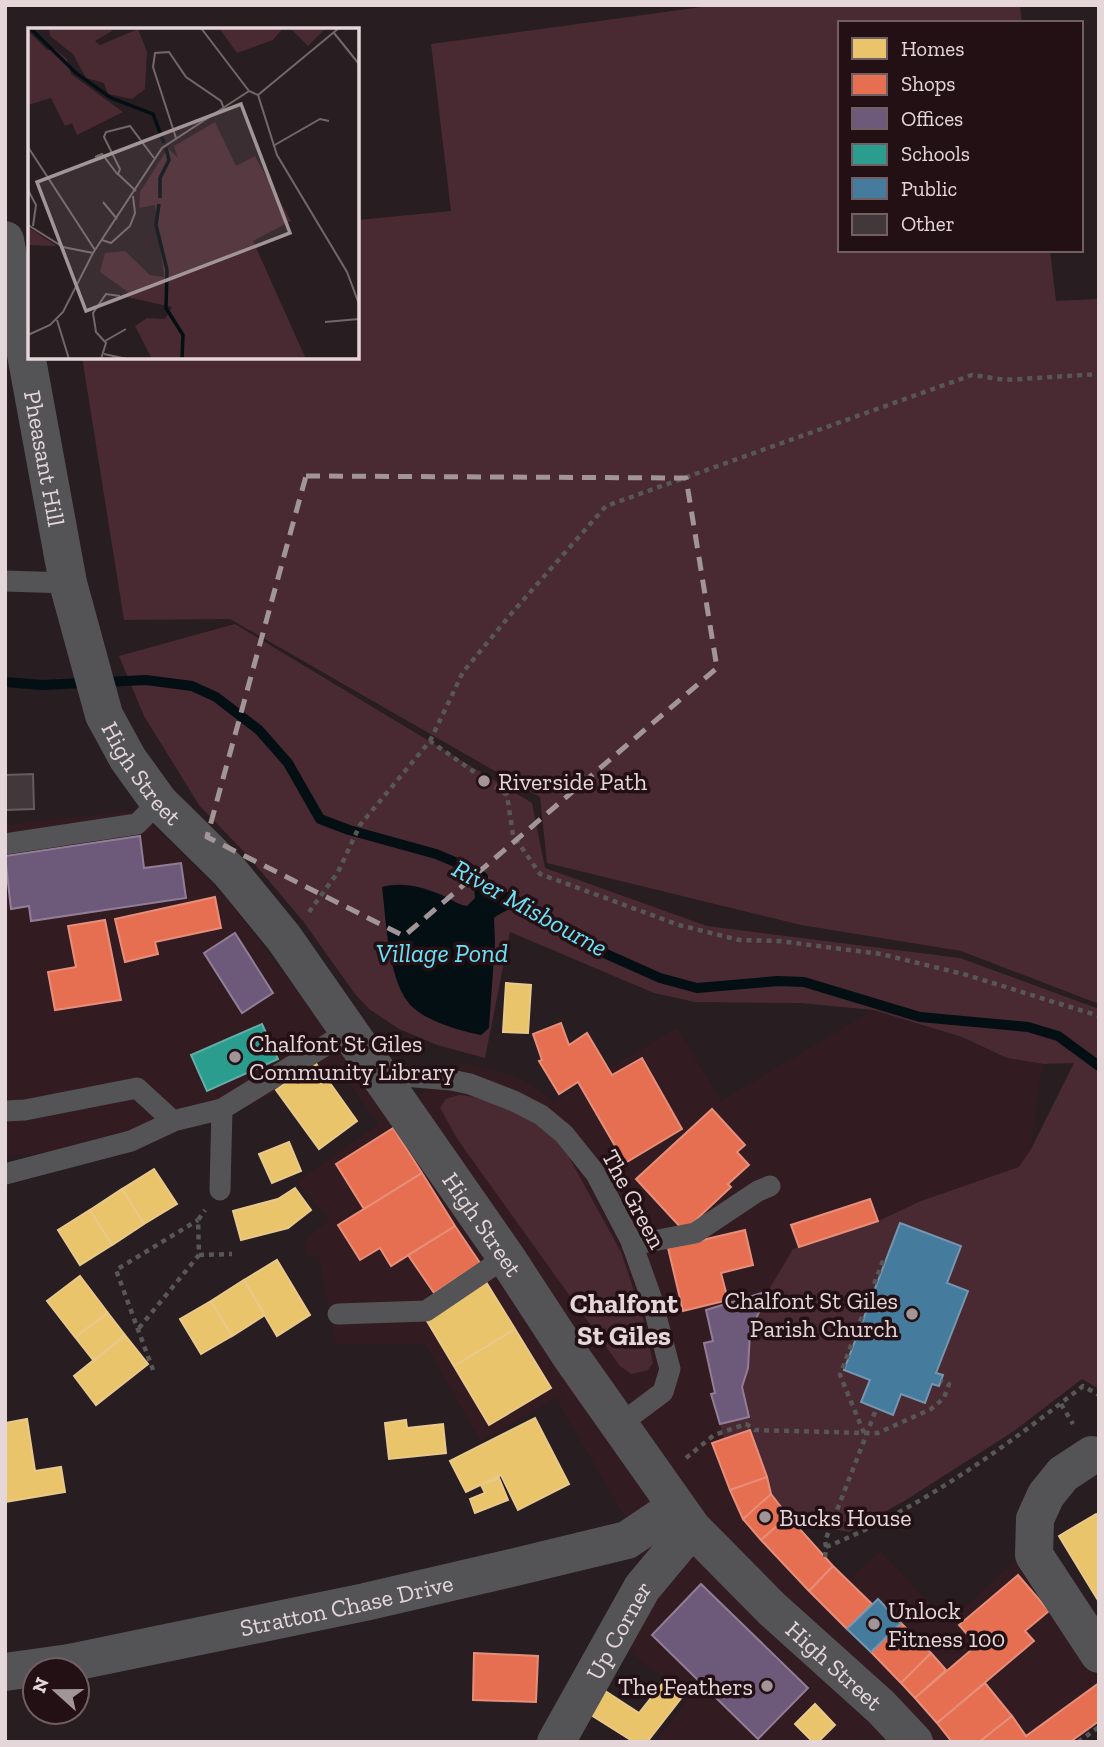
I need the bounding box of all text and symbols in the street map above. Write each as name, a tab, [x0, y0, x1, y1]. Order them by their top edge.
legend	[838, 21, 1083, 252]
inset map	[28, 28, 359, 359]
text: Homes	[901, 36, 964, 61]
text: Shops	[901, 71, 955, 96]
text: Offices	[901, 106, 963, 131]
text: Schools	[901, 141, 970, 166]
text: Public	[901, 176, 957, 201]
text: Other	[901, 211, 955, 236]
street label: Pheasant Hill	[18, 388, 72, 529]
street label: High Street	[96, 716, 188, 831]
place label: Riverside Path	[498, 767, 648, 796]
marker: Riverside Path	[476, 773, 492, 789]
water label: River Misbourne	[447, 852, 613, 964]
water label: Village Pond	[376, 937, 508, 969]
place label: Chalfont St Giles Community Library	[249, 1029, 456, 1086]
marker: Chalfont St Giles Community Library	[227, 1049, 243, 1065]
street label: The Green	[596, 1144, 672, 1254]
street label: High Street	[437, 1166, 529, 1281]
place label: Chalfont St Giles Parish Church	[725, 1286, 899, 1343]
district label: Chalfont St Giles	[570, 1287, 679, 1352]
marker: Chalfont St Giles Parish Church	[904, 1306, 920, 1322]
place label: Bucks House	[779, 1503, 912, 1532]
marker: Bucks House	[757, 1509, 773, 1525]
street label: Stratton Chase Drive	[237, 1568, 456, 1642]
street label: Up Corner	[579, 1574, 657, 1685]
place label: Unlock Fitness 100	[888, 1596, 1005, 1653]
street label: High Street	[780, 1614, 889, 1716]
marker: Unlock Fitness 100	[866, 1616, 882, 1632]
north arrow	[21, 1656, 91, 1726]
place label: The Feathers	[618, 1672, 753, 1701]
text: N	[27, 1674, 54, 1696]
marker: The Feathers	[759, 1678, 775, 1694]

